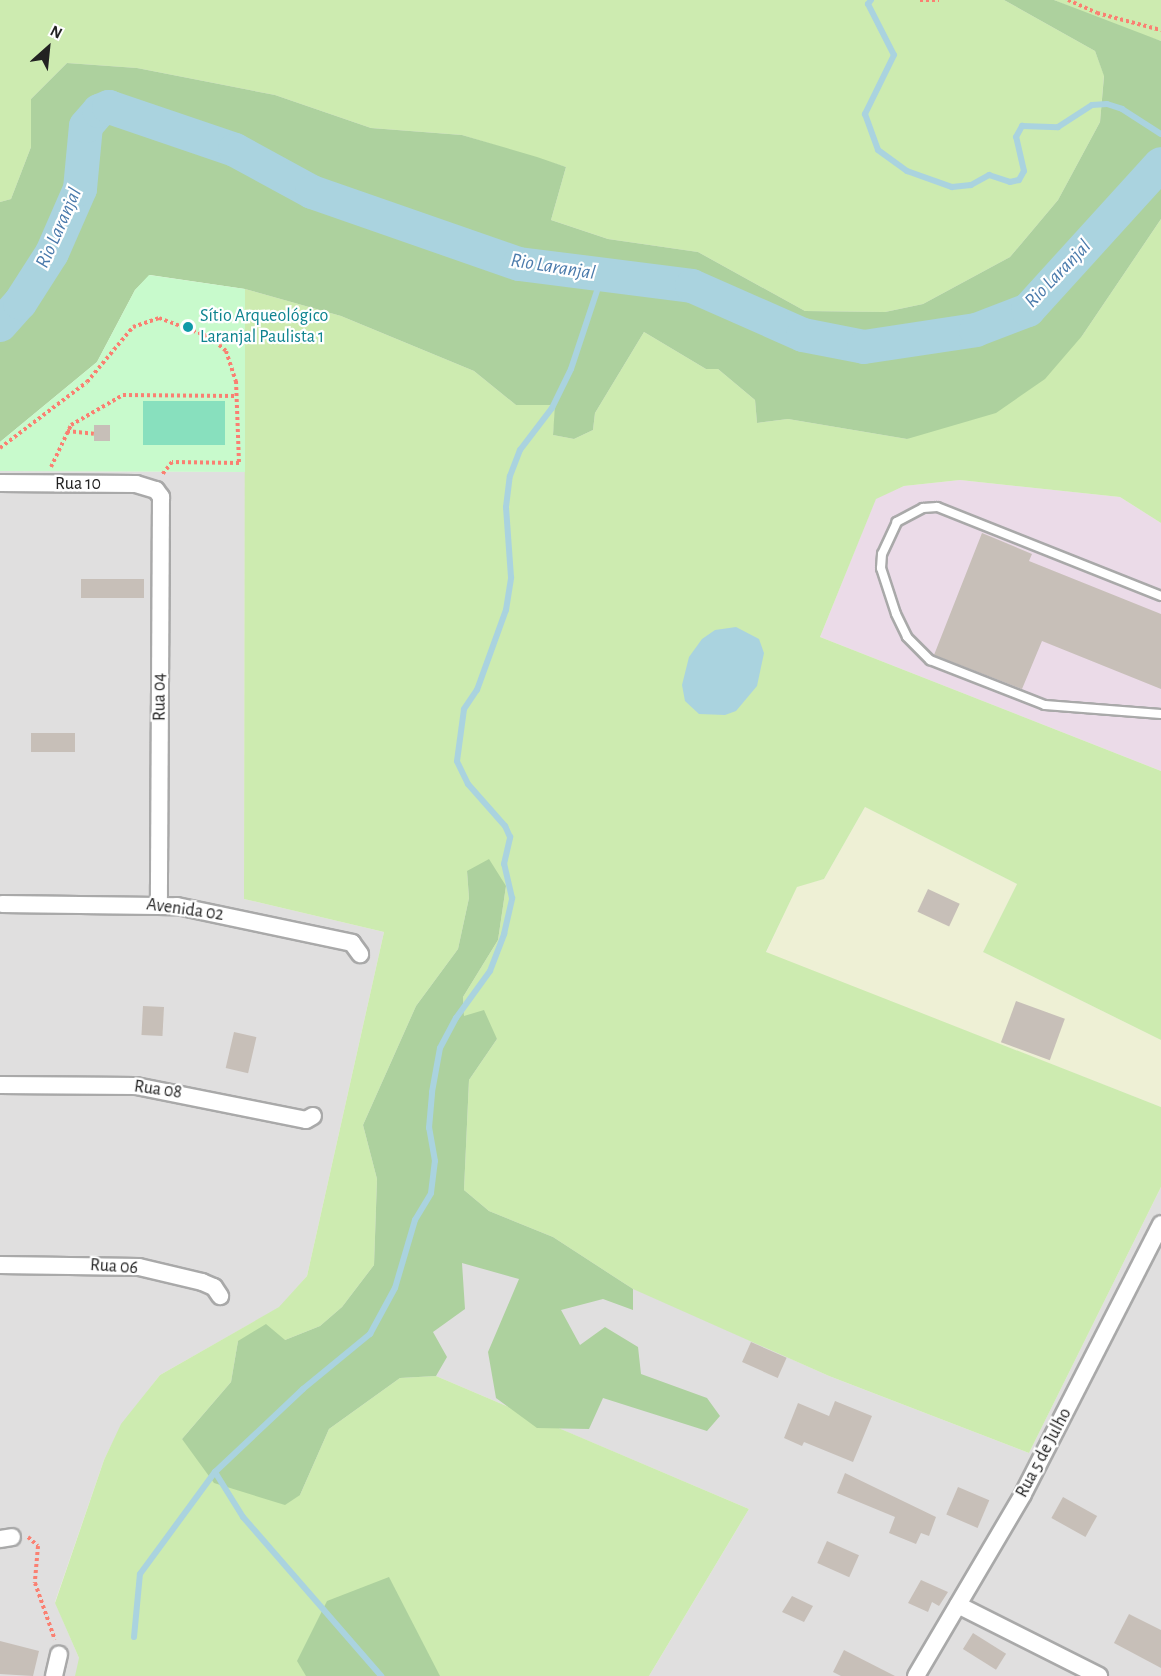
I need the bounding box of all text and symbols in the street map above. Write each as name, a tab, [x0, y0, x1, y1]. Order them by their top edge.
north arrow	[18, 18, 78, 78]
text: N	[48, 22, 65, 42]
water label: Rio Laranjal	[31, 184, 87, 272]
water label: Rio Laranjal	[1020, 235, 1096, 313]
water label: Rio Laranjal	[509, 248, 597, 286]
place label: Sítio Arqueológico Laranjal Paulista 1	[200, 306, 328, 348]
marker: Sítio Arqueológico Laranjal Paulista 1	[181, 320, 195, 334]
street label: Rua 10	[55, 473, 101, 495]
street label: Rua 04	[149, 673, 171, 721]
street label: Avenida 02	[145, 894, 225, 926]
street label: Rua 08	[133, 1076, 183, 1104]
street label: Rua 06	[89, 1255, 139, 1279]
street label: Rua 5 de Julho	[1011, 1404, 1077, 1502]

